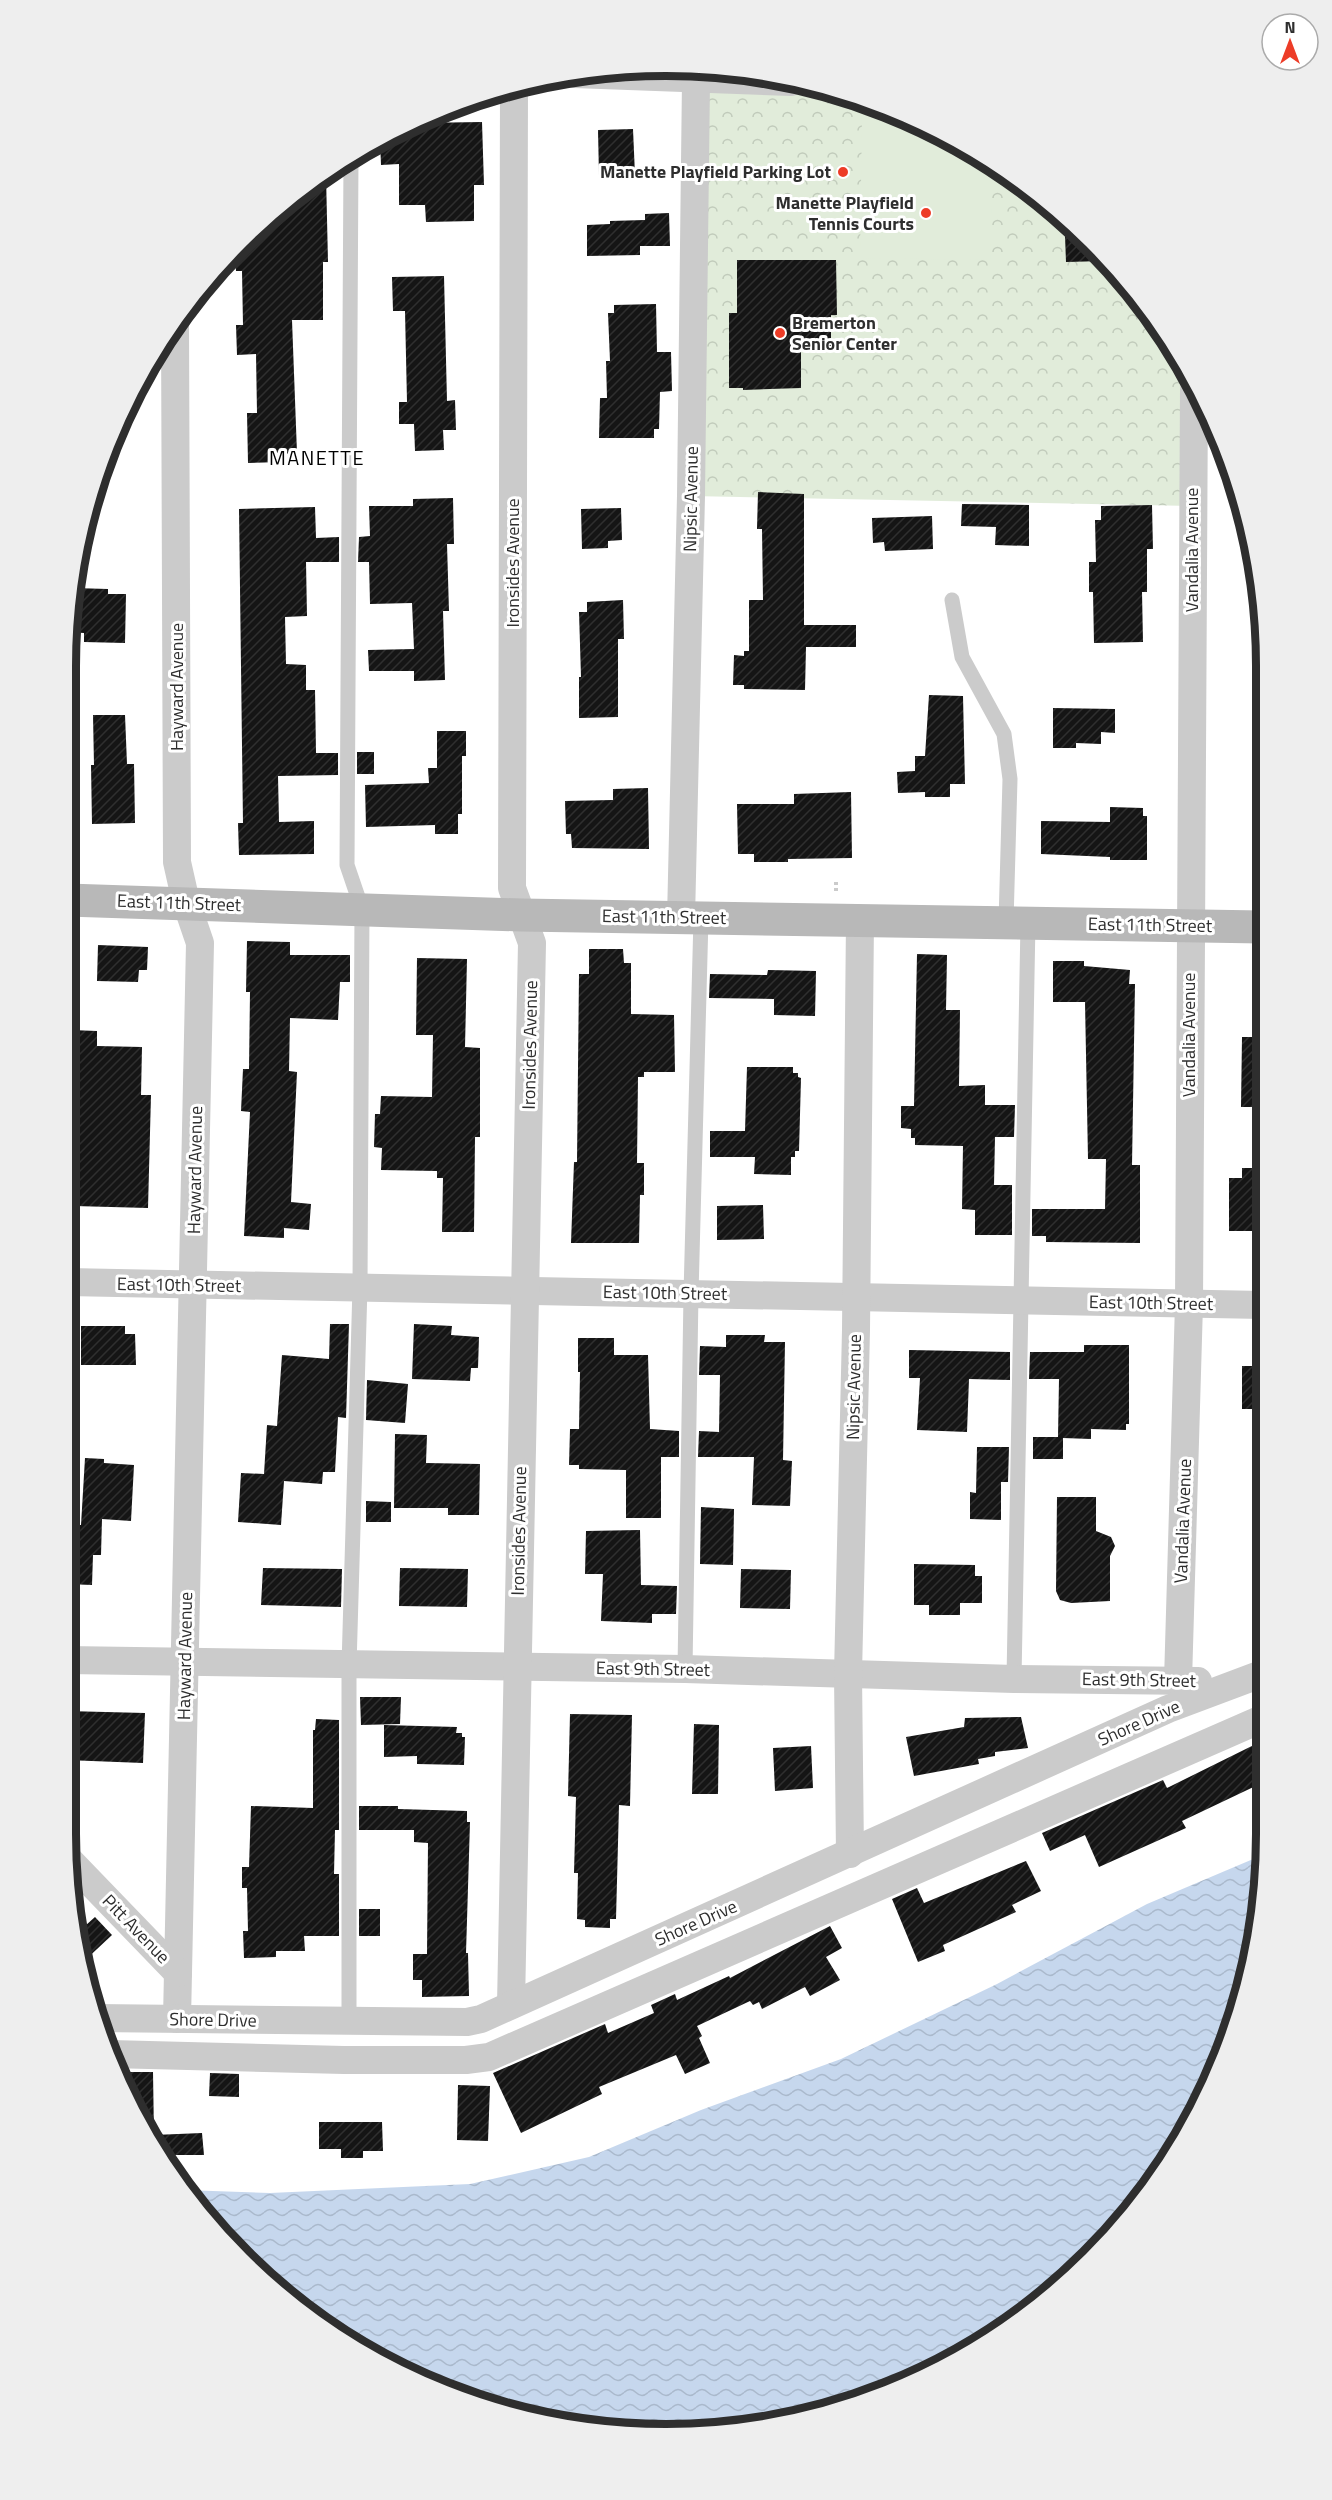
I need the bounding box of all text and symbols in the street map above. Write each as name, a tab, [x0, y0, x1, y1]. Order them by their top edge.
north arrow	[1260, 12, 1320, 72]
text: N	[1284, 15, 1296, 39]
place label: Manette Playfield Parking Lot	[600, 158, 831, 185]
marker: Manette Playfield Parking Lot	[836, 165, 850, 179]
place label: Manette Playfield Tennis Courts	[775, 189, 914, 237]
marker: Manette Playfield Tennis Courts	[919, 206, 933, 220]
place label: Bremerton Senior Center	[792, 309, 897, 357]
marker: Bremerton Senior Center	[773, 326, 787, 340]
district label: MANETTE	[269, 442, 365, 473]
street label: Nipsic Avenue	[676, 446, 705, 552]
street label: Vandalia Avenue	[1178, 488, 1205, 612]
street label: Ironsides Avenue	[499, 498, 526, 628]
street label: Hayward Avenue	[163, 623, 190, 751]
street label: East 11th Street	[117, 887, 242, 918]
street label: East 11th Street	[602, 902, 727, 931]
street label: East 11th Street	[1088, 910, 1213, 939]
street label: Vandalia Avenue	[1175, 973, 1202, 1097]
street label: Ironsides Avenue	[515, 980, 544, 1110]
street label: Hayward Avenue	[180, 1106, 209, 1234]
street label: East 10th Street	[117, 1270, 242, 1299]
street label: East 10th Street	[603, 1278, 728, 1307]
street label: East 10th Street	[1089, 1288, 1214, 1317]
street label: Nipsic Avenue	[839, 1334, 868, 1440]
street label: Vandalia Avenue	[1167, 1458, 1198, 1584]
street label: Ironsides Avenue	[504, 1466, 533, 1596]
street label: Hayward Avenue	[170, 1592, 199, 1720]
street label: East 9th Street	[596, 1654, 711, 1683]
street label: East 9th Street	[1082, 1665, 1197, 1694]
street label: Shore Drive	[1093, 1692, 1184, 1753]
street label: Pitt Avenue	[96, 1888, 176, 1970]
street label: Shore Drive	[650, 1892, 741, 1953]
street label: Shore Drive	[169, 2005, 257, 2034]

